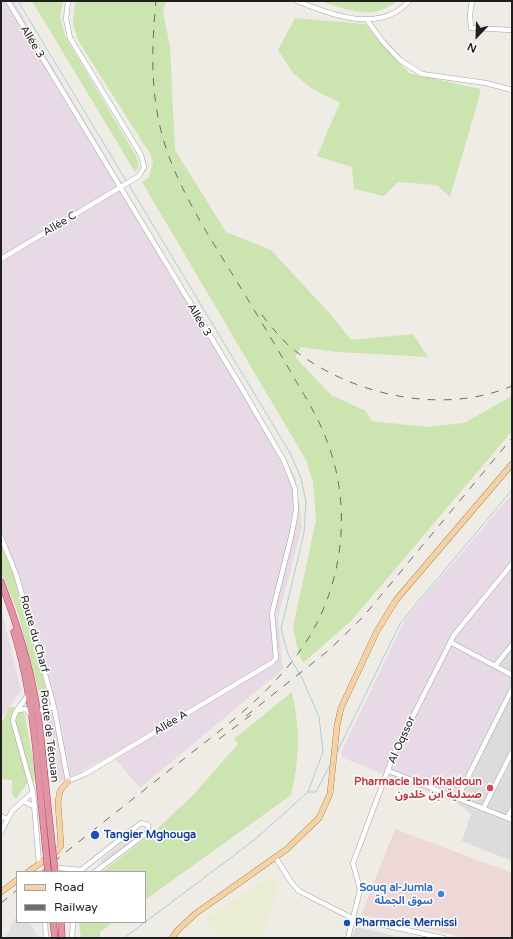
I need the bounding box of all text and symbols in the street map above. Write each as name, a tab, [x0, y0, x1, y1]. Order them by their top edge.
north arrow	[457, 16, 497, 56]
street label: Allée 3	[17, 23, 47, 61]
text: N	[466, 40, 479, 55]
street label: Allée C	[41, 209, 79, 239]
street label: Allée 3	[184, 301, 214, 339]
street label: Route du Charf	[17, 594, 51, 674]
street label: Route de Tétouan	[37, 689, 61, 783]
street label: Allée A	[152, 708, 190, 738]
street label: Al Oqssor	[386, 714, 418, 766]
place label: Pharmacie Ibn Khaldoun صيدلية ابن خلدون	[354, 775, 482, 801]
marker: Pharmacie Ibn Khaldoun صيدلية ابن خلدون	[485, 783, 495, 793]
place label: Tangier Mghouga	[104, 828, 196, 842]
marker: Tangier Mghouga	[89, 829, 101, 841]
legend	[16, 871, 146, 923]
text: Road	[54, 880, 84, 894]
place label: Souq al-Jumla سوق الجملة	[359, 881, 433, 907]
marker: Souq al-Jumla سوق الجملة	[436, 889, 446, 899]
text: Railway	[54, 900, 98, 914]
place label: Pharmacie Mernissi	[355, 916, 457, 930]
marker: Pharmacie Mernissi	[342, 918, 352, 928]

